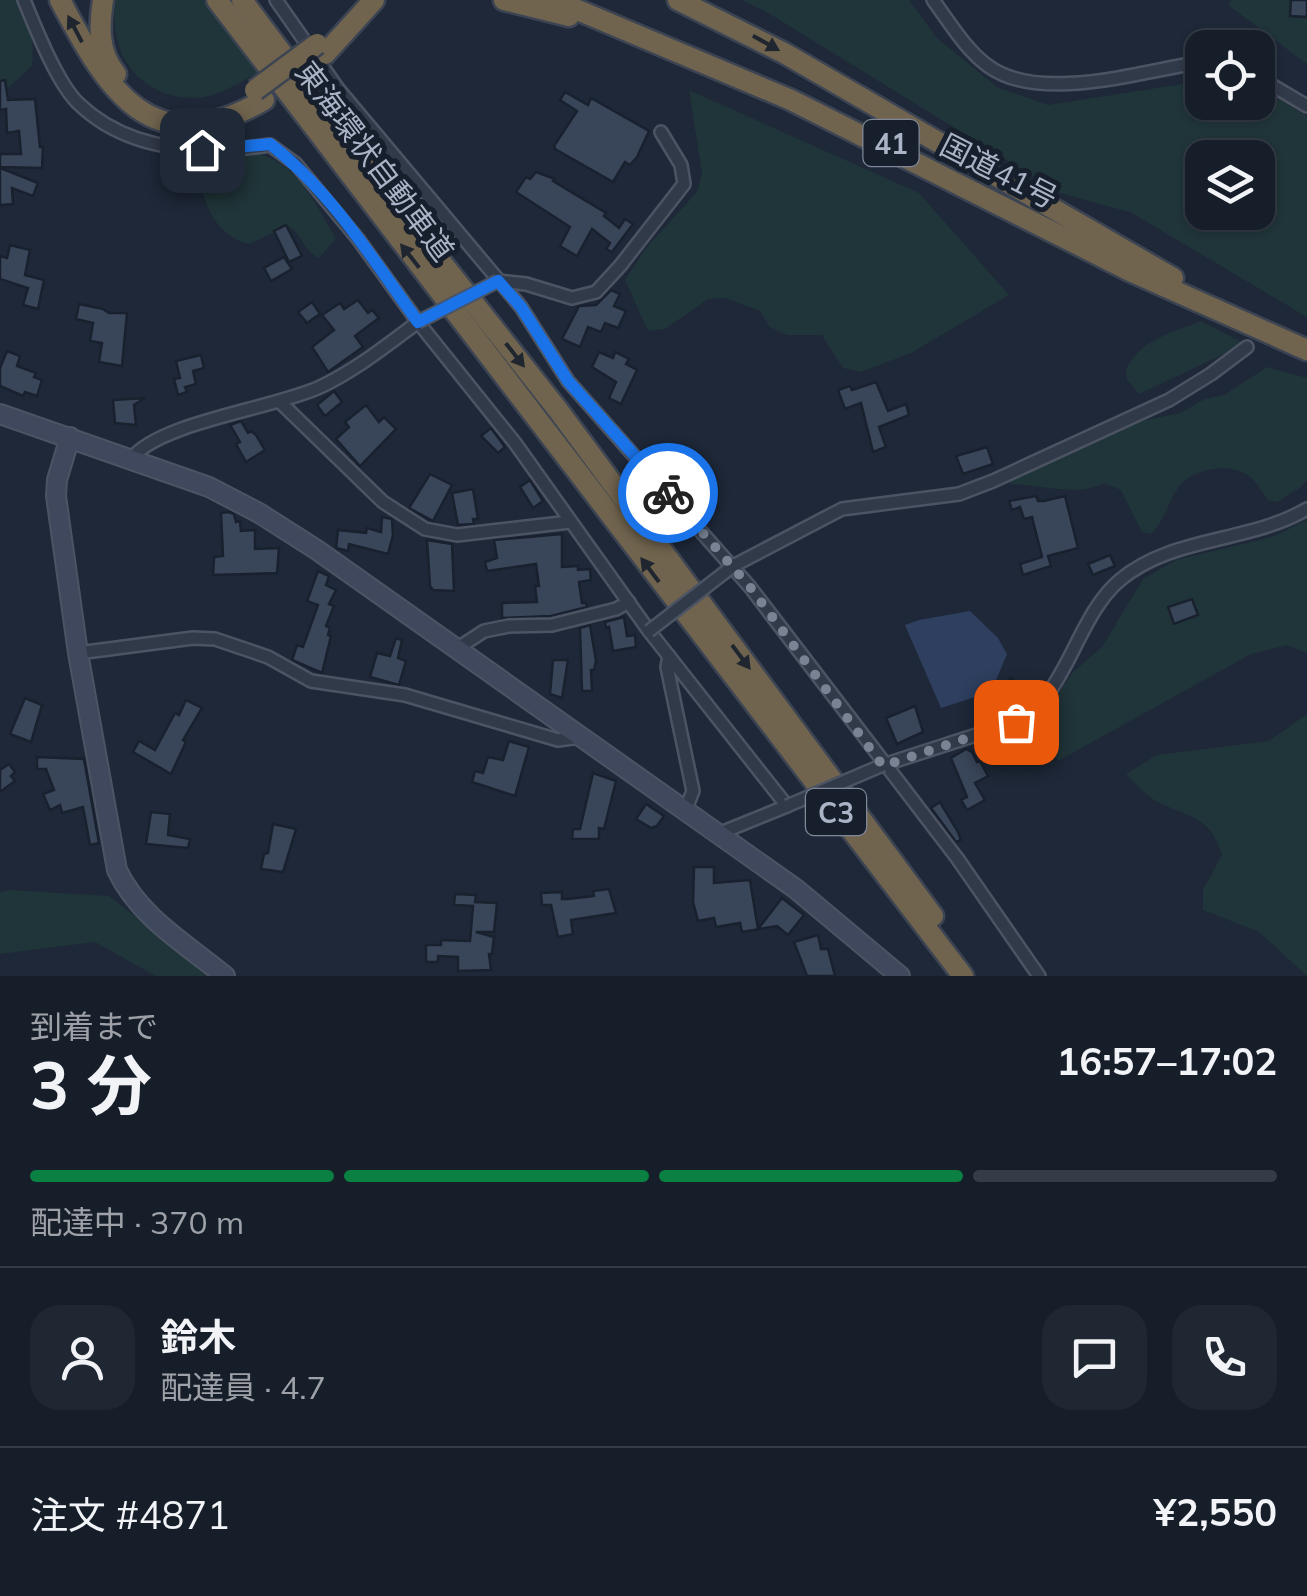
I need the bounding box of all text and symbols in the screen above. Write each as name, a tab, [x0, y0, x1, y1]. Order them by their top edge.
one-way arrow	[67, 15, 85, 43]
map controls	[1185, 30, 1275, 230]
button: locate	[1185, 30, 1275, 120]
one-way arrow	[751, 34, 780, 51]
street label: 東海環状自動車道	[288, 54, 462, 268]
pin	[160, 108, 245, 193]
road number: 41	[864, 120, 918, 166]
icon: home	[175, 123, 230, 178]
street label: 国道41号	[934, 125, 1064, 217]
button: layers	[1185, 140, 1275, 230]
one-way arrow	[400, 243, 420, 269]
one-way arrow	[504, 342, 524, 368]
courier	[618, 443, 718, 543]
icon: bike	[641, 466, 696, 521]
one-way arrow	[640, 557, 660, 583]
one-way arrow	[730, 644, 750, 670]
pin	[974, 680, 1059, 765]
icon: bag	[989, 695, 1044, 750]
road number: C3	[806, 789, 866, 835]
text: 到着まで	[30, 1006, 158, 1046]
text: 16:57–17:02	[1057, 1037, 1277, 1085]
text: 3 分	[30, 1044, 152, 1125]
text: 配達中 · 370 m	[30, 1202, 244, 1242]
button: person	[30, 1305, 135, 1410]
button: chat	[1042, 1305, 1147, 1410]
button: phone	[1172, 1305, 1277, 1410]
text: 鈴木	[160, 1313, 236, 1361]
text: 配達員 · 4.7	[160, 1367, 326, 1407]
text: ¥2,550	[1154, 1488, 1277, 1536]
text: 注文 #4871	[30, 1491, 230, 1539]

